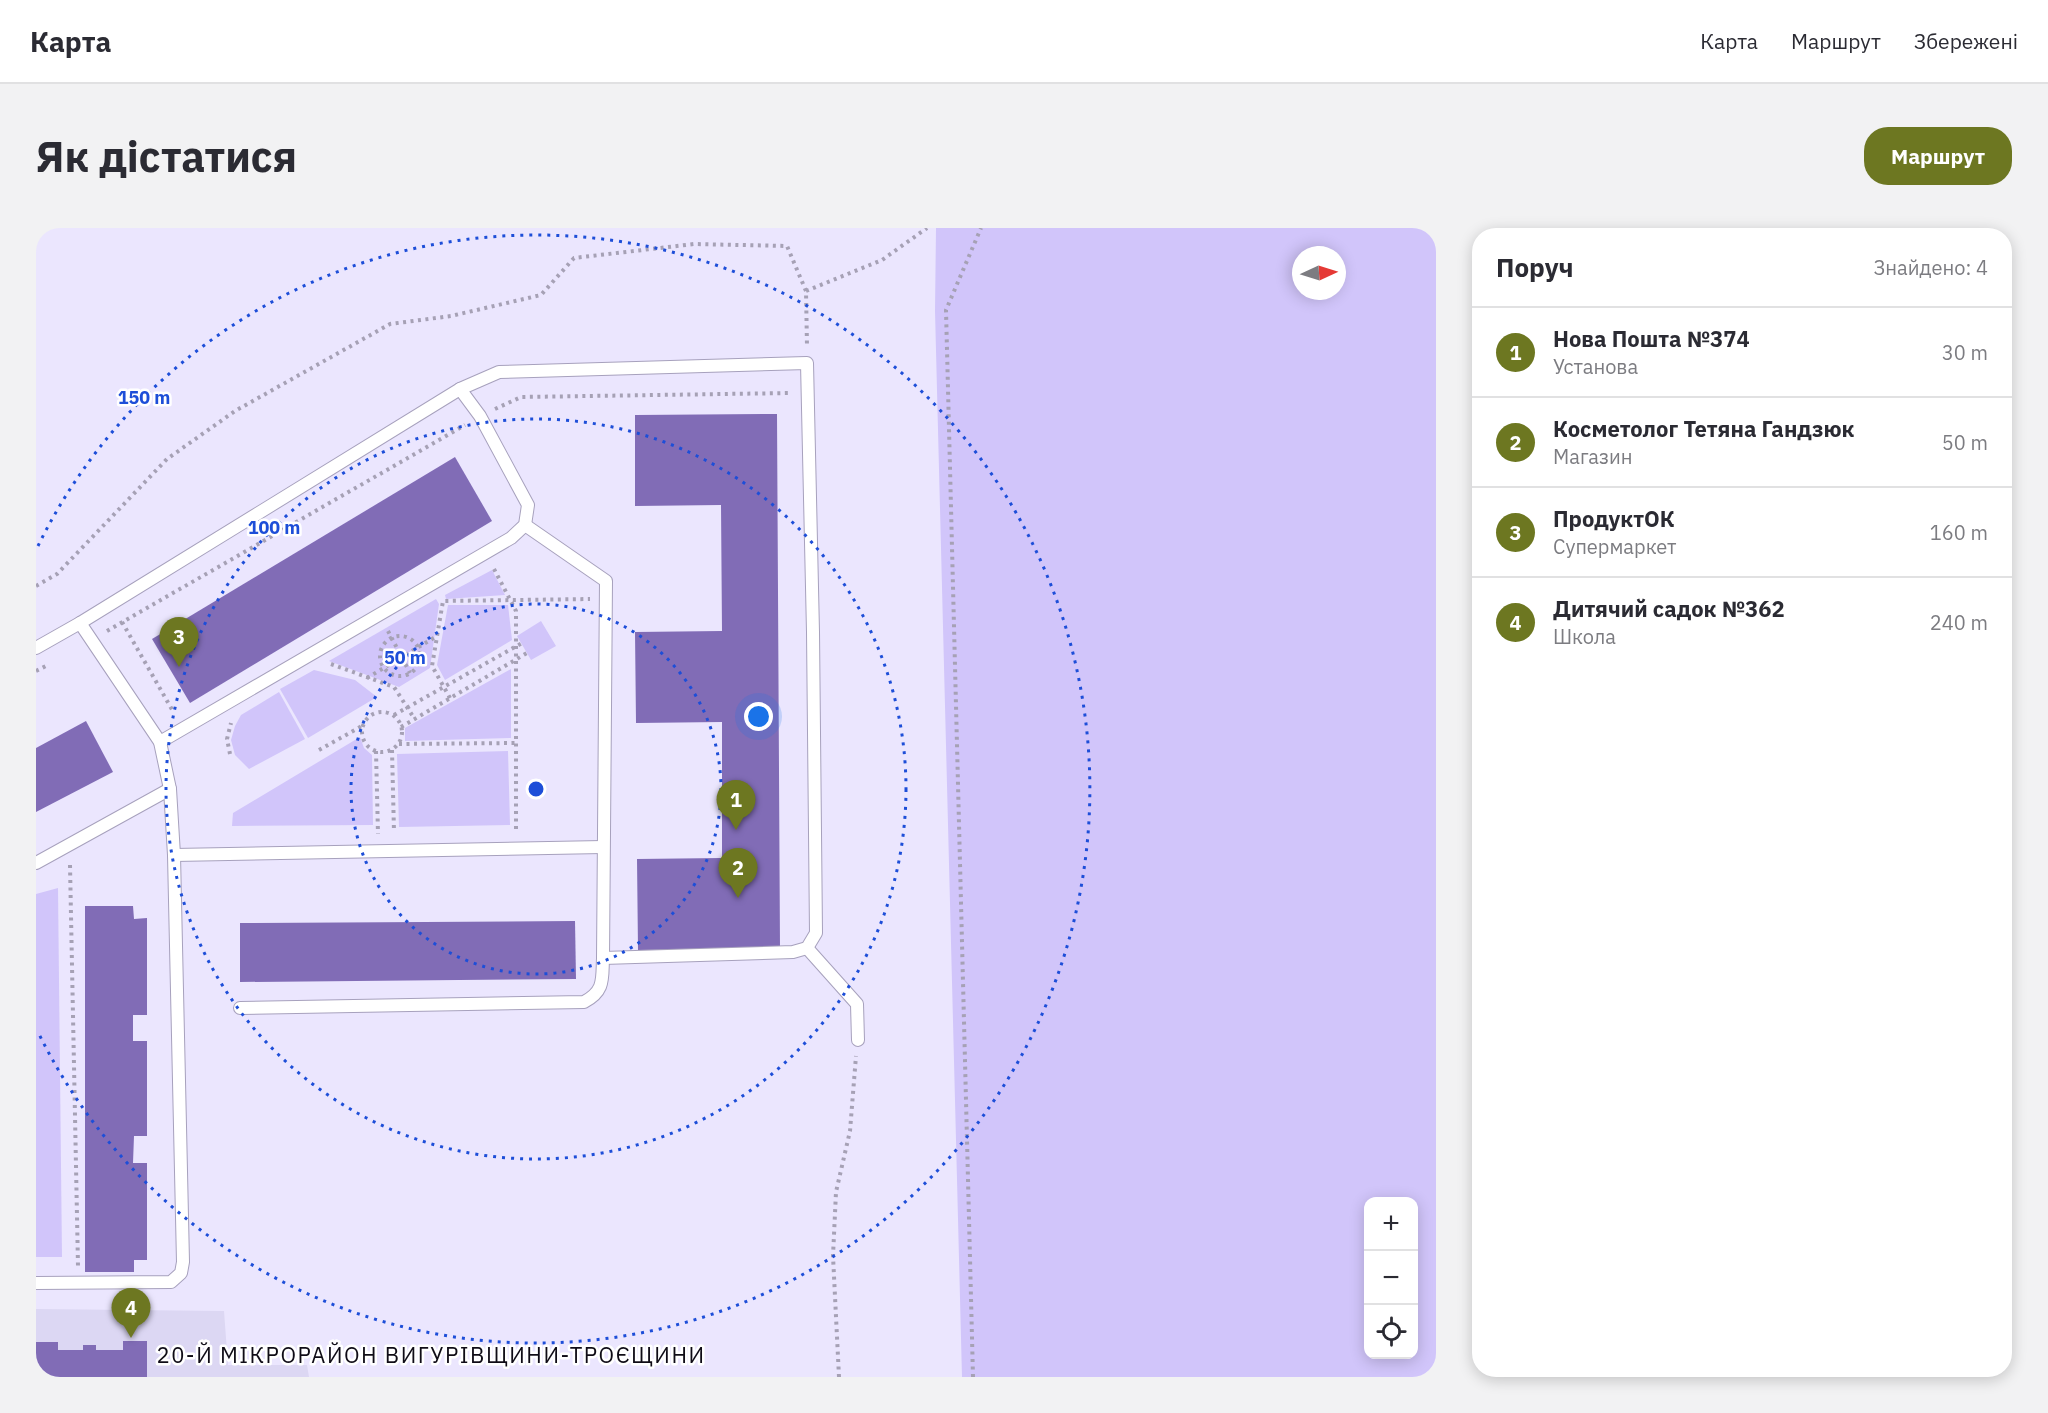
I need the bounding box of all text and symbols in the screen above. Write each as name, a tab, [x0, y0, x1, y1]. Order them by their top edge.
text: Карта	[30, 23, 111, 60]
text: Карта	[1700, 27, 1758, 55]
text: Маршрут	[1791, 27, 1881, 55]
text: Збережені	[1914, 27, 2018, 55]
button: Маршрут	[1864, 127, 2012, 185]
text: Як дістатися	[36, 129, 297, 184]
north arrow	[1292, 246, 1346, 300]
text: Поруч	[1496, 250, 1574, 284]
text: Знайдено: 4	[1874, 254, 1988, 281]
text: Нова Пошта №374	[1553, 324, 1750, 353]
text: 1	[1510, 339, 1522, 366]
text: 30 m	[1942, 339, 1988, 366]
text: Установа	[1553, 353, 1638, 380]
text: 150 m	[118, 386, 170, 409]
text: Косметолог Тетяна Гандзюк	[1553, 414, 1855, 443]
text: 2	[1510, 429, 1522, 456]
text: 50 m	[1942, 429, 1988, 456]
text: Магазин	[1553, 443, 1633, 470]
text: ПродуктОК	[1553, 504, 1675, 533]
text: 100 m	[248, 516, 300, 539]
text: 3	[1510, 519, 1522, 546]
text: 160 m	[1930, 519, 1988, 546]
text: Супермаркет	[1553, 533, 1676, 560]
text: Дитячий садок №362	[1553, 594, 1785, 623]
text: 4	[1510, 609, 1522, 636]
text: 240 m	[1930, 609, 1988, 636]
pin: 3	[160, 618, 198, 667]
text: Школа	[1553, 623, 1616, 650]
text: 50 m	[384, 646, 426, 669]
your location	[744, 702, 773, 731]
centre of rings	[526, 779, 546, 799]
pin: 1	[716, 780, 756, 830]
pin: 2	[718, 848, 758, 898]
map controls	[1364, 1197, 1418, 1359]
button: +	[1364, 1197, 1418, 1251]
button: −	[1364, 1251, 1418, 1305]
pin: 4	[112, 1288, 151, 1338]
button: locate	[1364, 1305, 1418, 1359]
district label: 20-Й МІКРОРАЙОН ВИГУРІВЩИНИ-ТРОЄЩИНИ	[156, 1340, 706, 1369]

